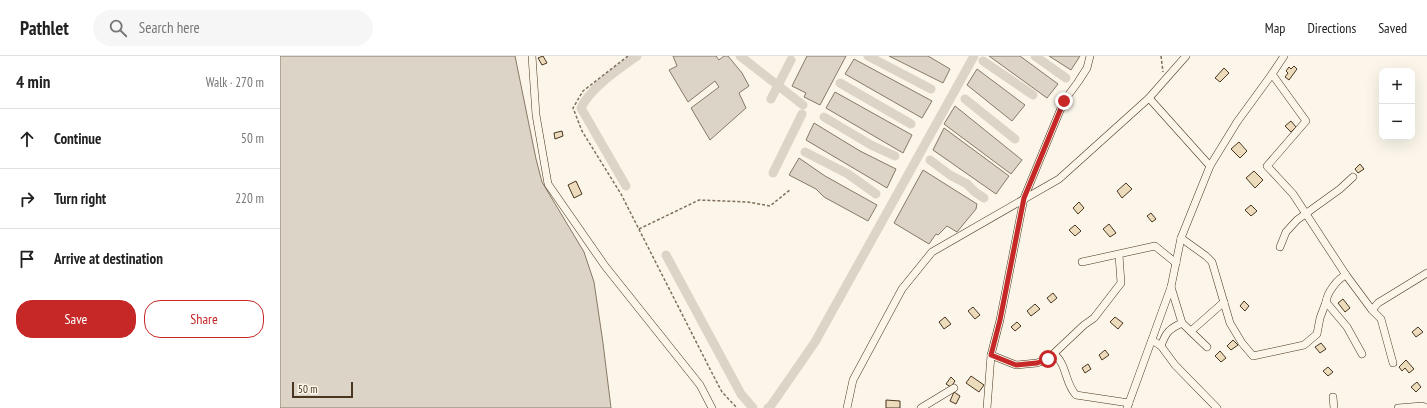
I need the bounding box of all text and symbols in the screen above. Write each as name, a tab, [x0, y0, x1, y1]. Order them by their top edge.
search box	[93, 10, 373, 46]
text: Pathlet	[20, 16, 69, 40]
icon: search	[107, 17, 129, 39]
text: Search here	[139, 18, 200, 37]
text: Map	[1265, 19, 1285, 37]
text: Directions	[1307, 19, 1356, 37]
text: Saved	[1378, 19, 1407, 37]
map controls	[1379, 68, 1415, 140]
button: +	[1379, 68, 1415, 104]
text: 4 min	[16, 71, 50, 93]
text: Walk · 270 m	[206, 74, 264, 91]
route end	[1055, 92, 1073, 110]
button: −	[1379, 104, 1415, 140]
icon: ahead	[16, 128, 38, 150]
text: Continue	[54, 129, 101, 148]
text: 50 m	[241, 130, 264, 147]
icon: right	[16, 188, 38, 210]
text: Turn right	[54, 189, 106, 208]
text: 220 m	[235, 190, 264, 207]
icon: arrive	[16, 248, 38, 270]
text: Arrive at destination	[54, 249, 163, 268]
button: Save	[16, 300, 136, 338]
button: Share	[144, 300, 264, 338]
route start	[1039, 350, 1057, 368]
scale bar	[292, 380, 353, 399]
text: 50 m	[298, 382, 317, 396]

